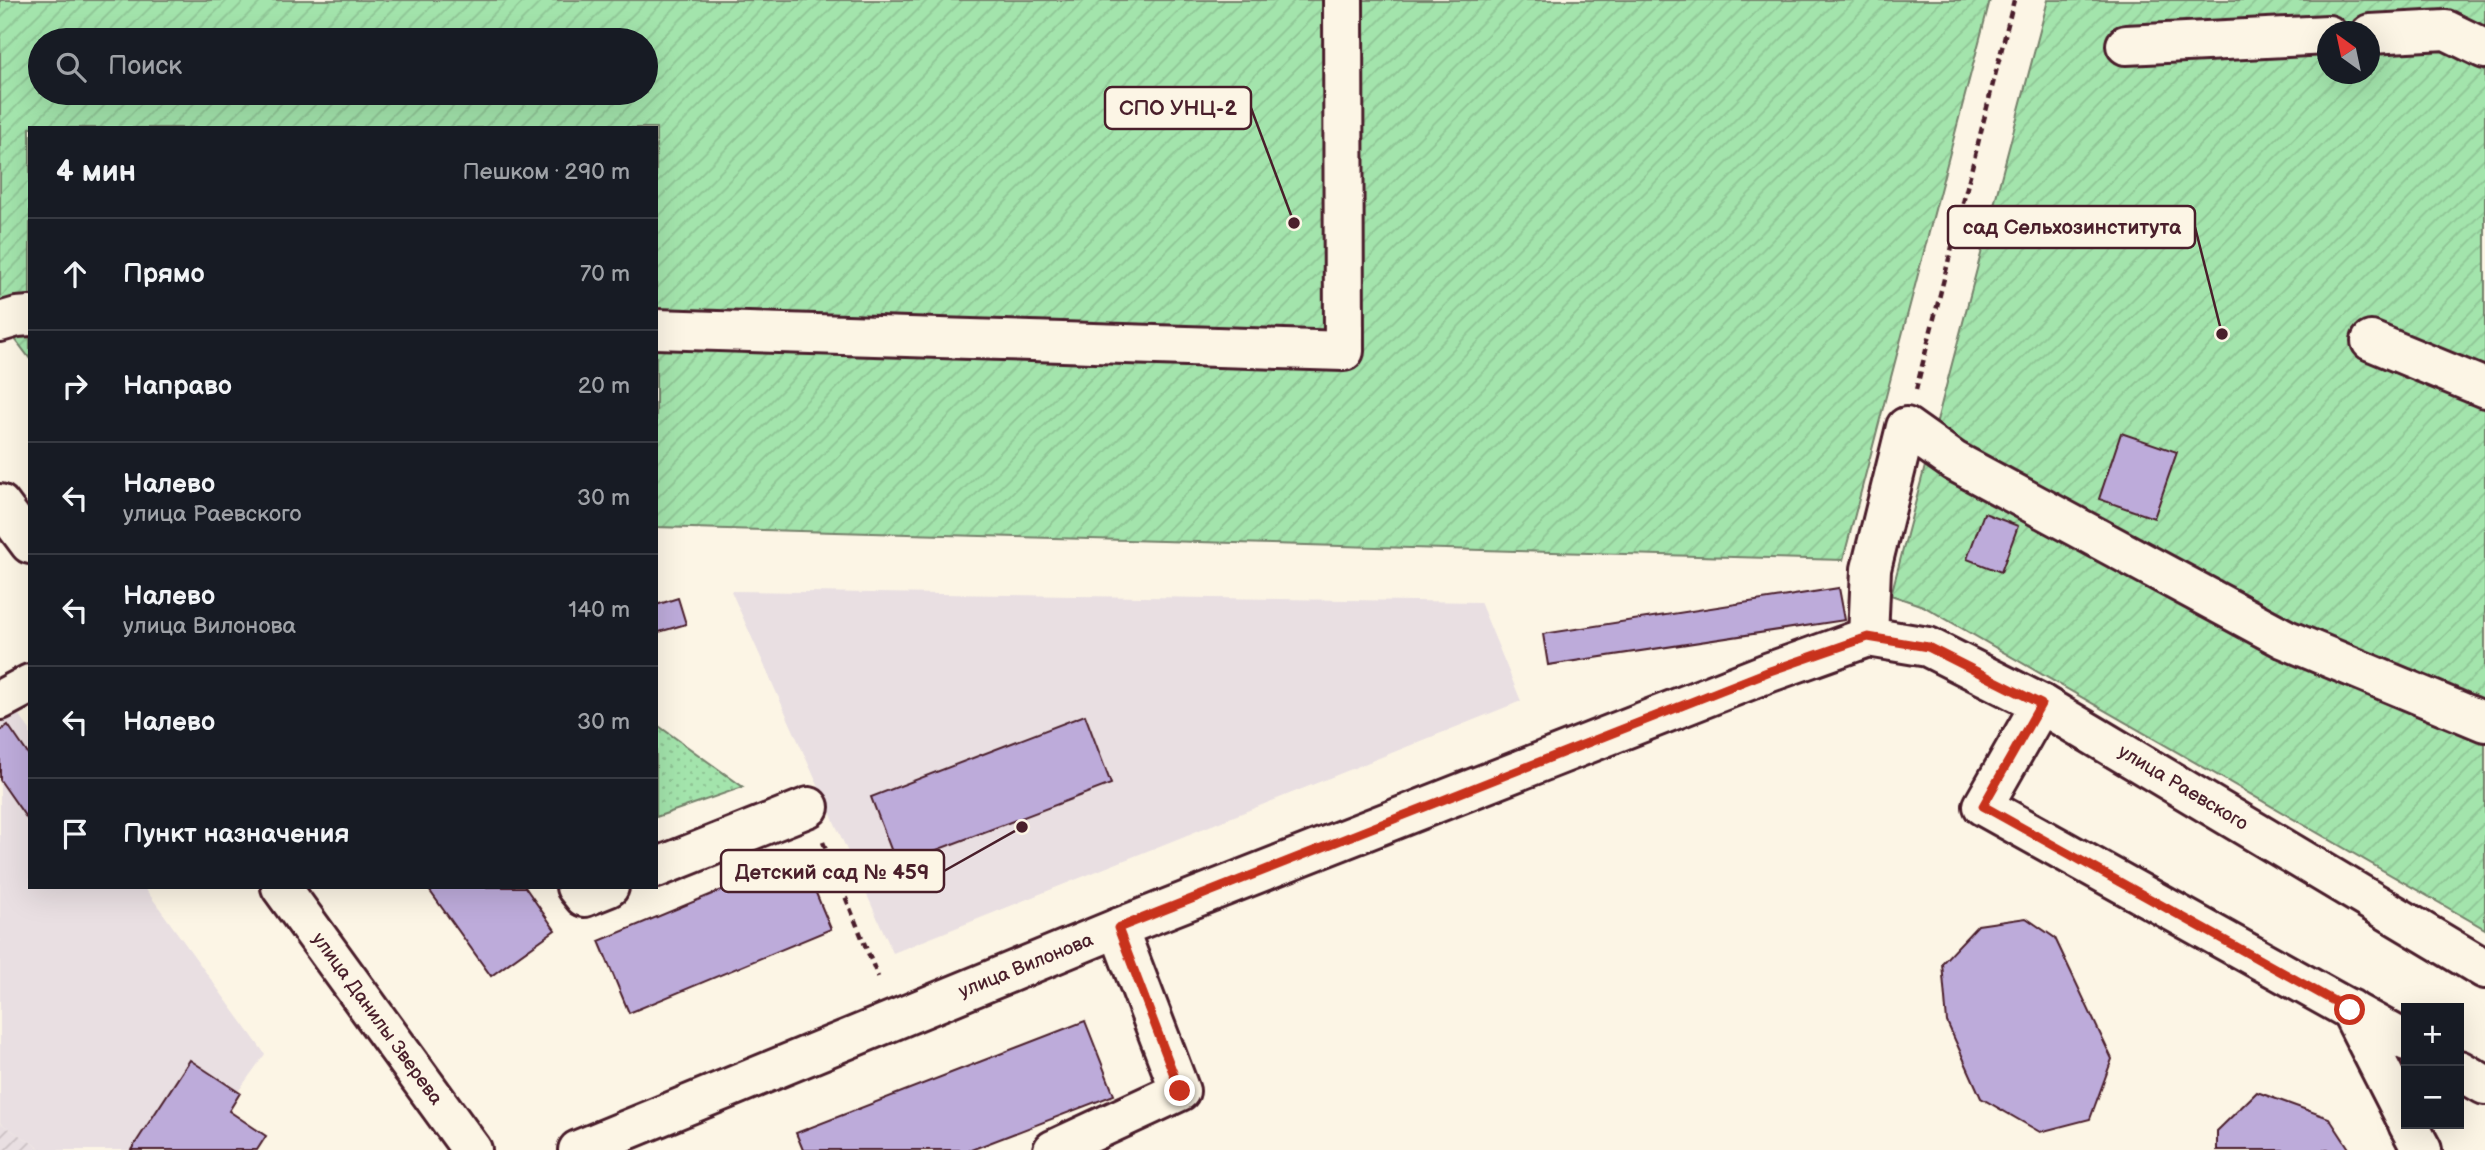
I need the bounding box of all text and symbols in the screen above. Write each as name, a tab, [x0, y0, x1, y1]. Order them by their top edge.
north arrow	[2317, 21, 2380, 84]
search box	[28, 28, 658, 105]
icon: search	[52, 48, 90, 86]
text: Поиск	[108, 51, 182, 82]
callout: СПО УНЦ-2	[1105, 87, 1251, 129]
text: СПО УНЦ-2	[1119, 96, 1237, 121]
text: 4 мин	[56, 154, 136, 190]
text: Пешком · 290 m	[463, 158, 630, 186]
callout: сад Сельхозинститута	[1948, 206, 2195, 248]
text: сад Сельхозинститута	[1963, 215, 2182, 240]
icon: ahead	[56, 255, 94, 293]
text: Прямо	[123, 259, 205, 290]
text: 70 m	[580, 260, 630, 288]
icon: right	[56, 367, 94, 405]
text: Направо	[123, 371, 232, 402]
text: 20 m	[578, 372, 630, 400]
text: Налево	[123, 469, 215, 500]
icon: left	[56, 479, 94, 517]
text: 30 m	[577, 484, 630, 512]
text: улица Раевского	[123, 500, 301, 528]
text: Налево	[123, 581, 215, 612]
icon: left	[56, 591, 94, 629]
text: 140 m	[568, 596, 630, 624]
text: улица Вилонова	[123, 612, 296, 640]
icon: left	[56, 703, 94, 741]
text: Налево	[123, 707, 215, 738]
text: 30 m	[577, 708, 630, 736]
street label: улица Раевского	[2114, 740, 2252, 836]
icon: arrive	[56, 815, 94, 853]
text: Пункт назначения	[123, 819, 349, 850]
callout: Детский сад № 459	[721, 850, 944, 892]
text: Детский сад № 459	[735, 860, 929, 885]
street label: улица Данилы Зверева	[307, 928, 447, 1110]
street label: улица Вилонова	[955, 929, 1097, 1003]
route start	[2334, 994, 2365, 1025]
map controls	[2401, 1003, 2464, 1129]
button: +	[2401, 1003, 2464, 1066]
button: −	[2401, 1066, 2464, 1129]
route end	[1164, 1075, 1195, 1106]

